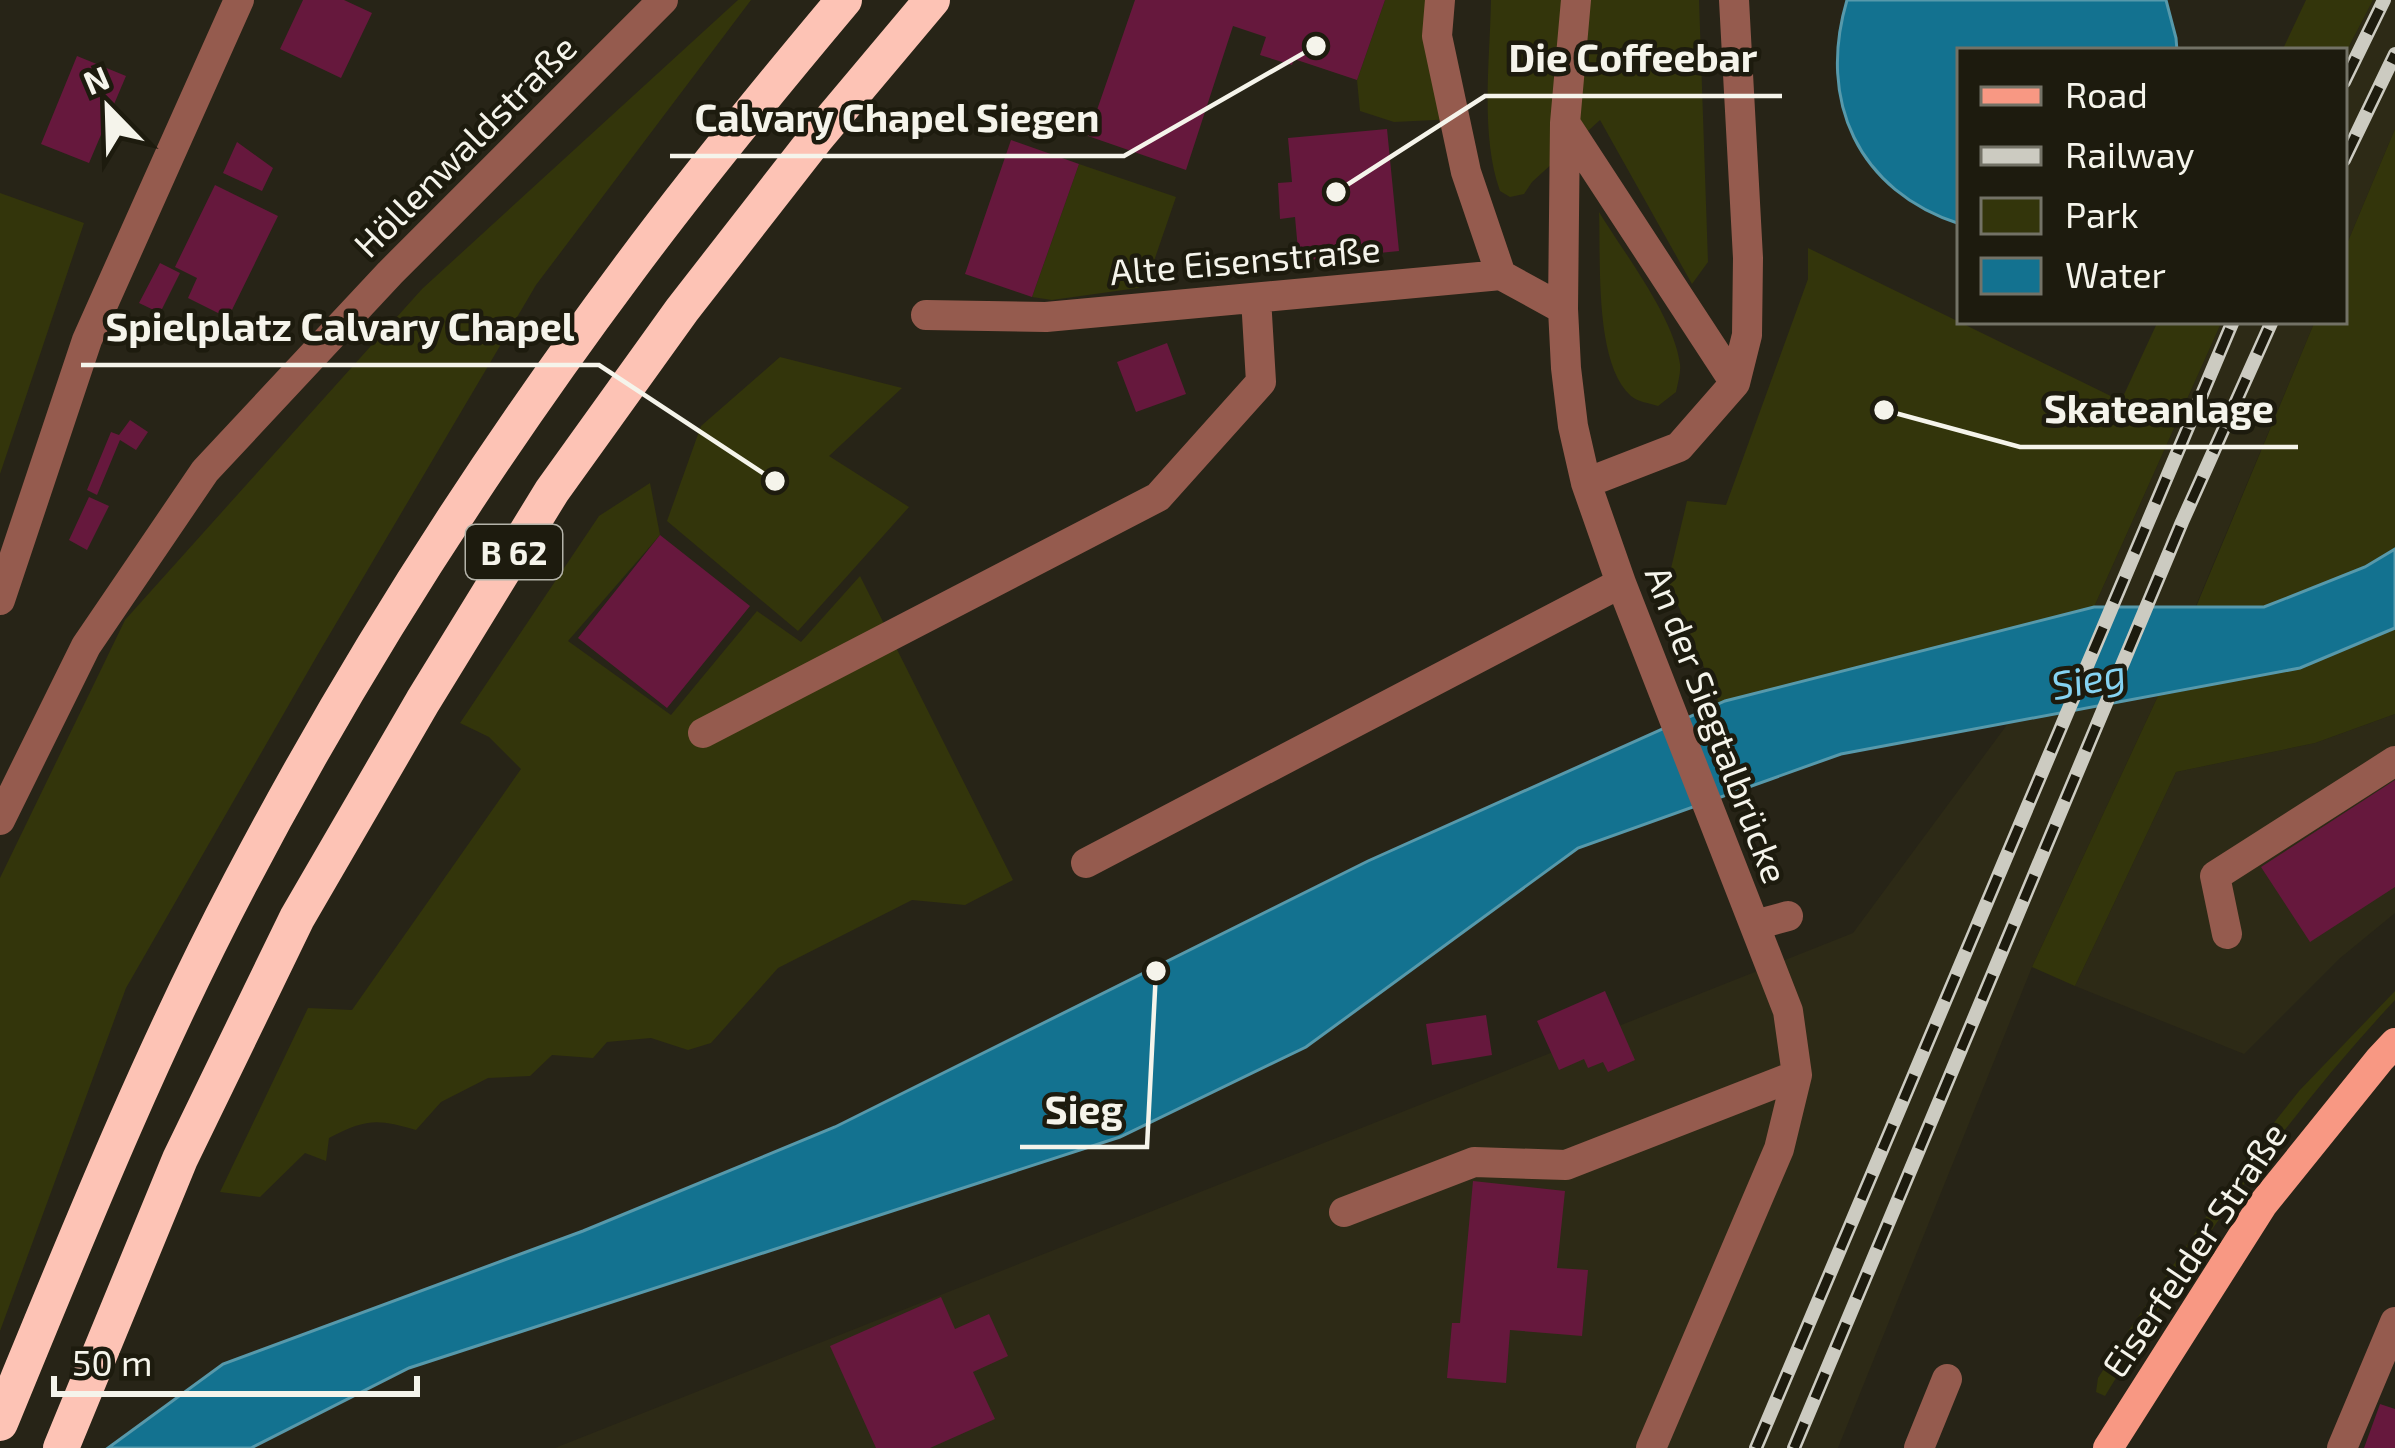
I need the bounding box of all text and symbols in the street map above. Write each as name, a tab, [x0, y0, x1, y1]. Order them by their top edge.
callout: Die Coffeebar	[1485, 21, 1782, 96]
street label: Höllenwaldstraße	[344, 25, 584, 265]
text: Die Coffeebar	[1509, 33, 1758, 80]
north arrow	[48, 48, 168, 168]
legend	[1957, 48, 2347, 324]
text: N	[77, 56, 115, 103]
text: Road	[2065, 72, 2148, 115]
callout: Calvary Chapel Siegen	[670, 81, 1124, 156]
text: Calvary Chapel Siegen	[694, 93, 1100, 141]
text: Railway	[2065, 132, 2195, 175]
text: Park	[2065, 192, 2139, 235]
street label: Alte Eisenstraße	[1108, 226, 1382, 292]
text: Water	[2065, 252, 2166, 295]
callout: Spielplatz Calvary Chapel	[81, 290, 599, 365]
text: Spielplatz Calvary Chapel	[105, 302, 575, 350]
callout: Skateanlage	[2020, 372, 2298, 447]
text: Skateanlage	[2044, 384, 2274, 431]
road number: B 62	[466, 525, 562, 579]
street label: An der Siegtalbrücke	[1638, 559, 1798, 889]
water label: Sieg	[2047, 648, 2129, 708]
callout: Sieg	[1020, 1072, 1147, 1147]
text: Sieg	[1045, 1085, 1123, 1132]
street label: Eiserfelder Straße	[2092, 1114, 2294, 1384]
scale bar	[54, 1322, 417, 1396]
text: 50 m	[72, 1340, 153, 1383]

